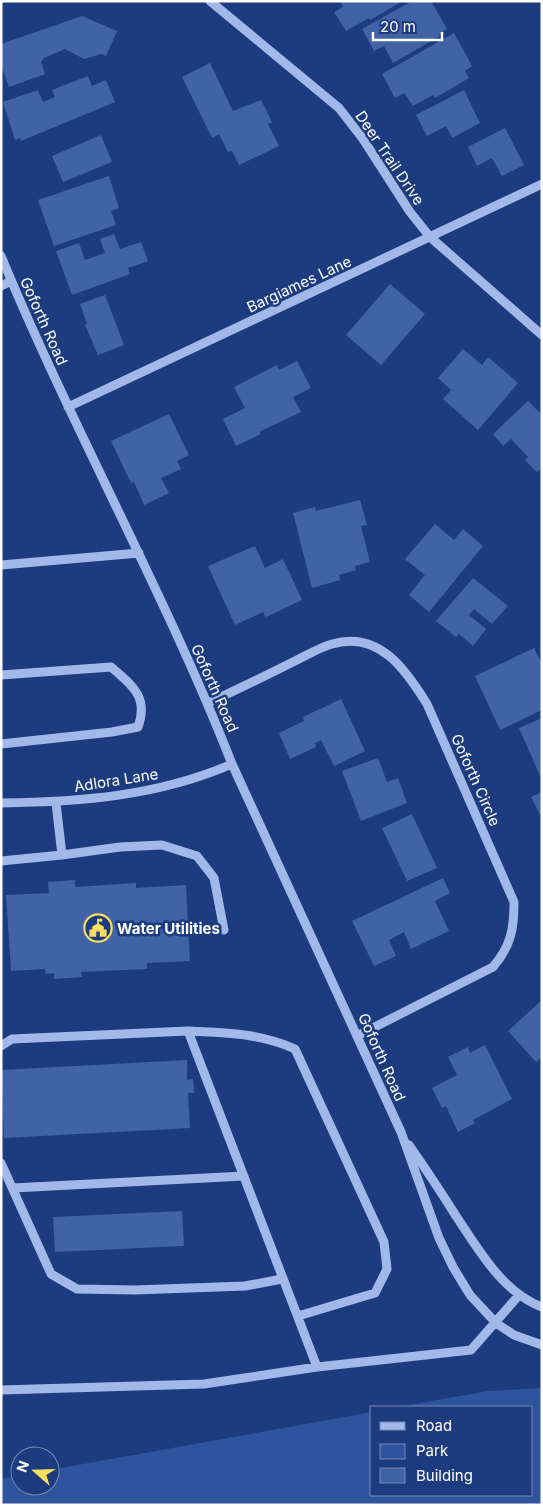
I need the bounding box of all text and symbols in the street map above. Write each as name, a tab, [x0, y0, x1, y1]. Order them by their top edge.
scale bar	[373, 10, 442, 42]
text: 20 m	[380, 17, 416, 36]
street label: Deer Trail Drive	[351, 107, 429, 209]
street label: Bargiames Lane	[244, 251, 354, 317]
street label: Goforth Road	[16, 274, 72, 368]
street label: Goforth Road	[187, 641, 243, 735]
street label: Goforth Circle	[447, 731, 505, 829]
street label: Adlora Lane	[73, 764, 159, 796]
public building icon: Water Utilities	[83, 913, 113, 943]
place label: Water Utilities	[117, 919, 220, 938]
street label: Goforth Road	[354, 1010, 410, 1104]
legend	[370, 1406, 533, 1496]
text: Road	[416, 1416, 452, 1435]
text: Park	[416, 1441, 449, 1460]
north arrow	[10, 1446, 60, 1496]
text: N	[13, 1458, 32, 1474]
text: Building	[416, 1466, 473, 1485]

